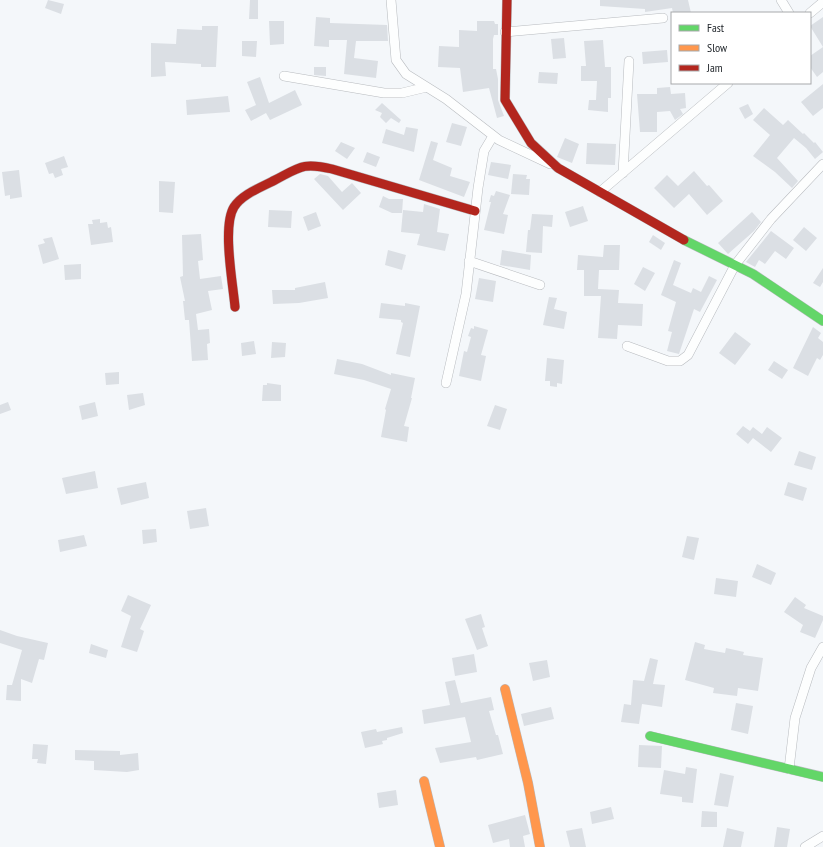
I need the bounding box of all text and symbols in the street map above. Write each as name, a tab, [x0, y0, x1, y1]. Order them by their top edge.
legend	[671, 12, 811, 84]
text: Fast	[707, 20, 725, 35]
text: Slow	[707, 40, 728, 55]
text: Jam	[706, 60, 723, 75]

